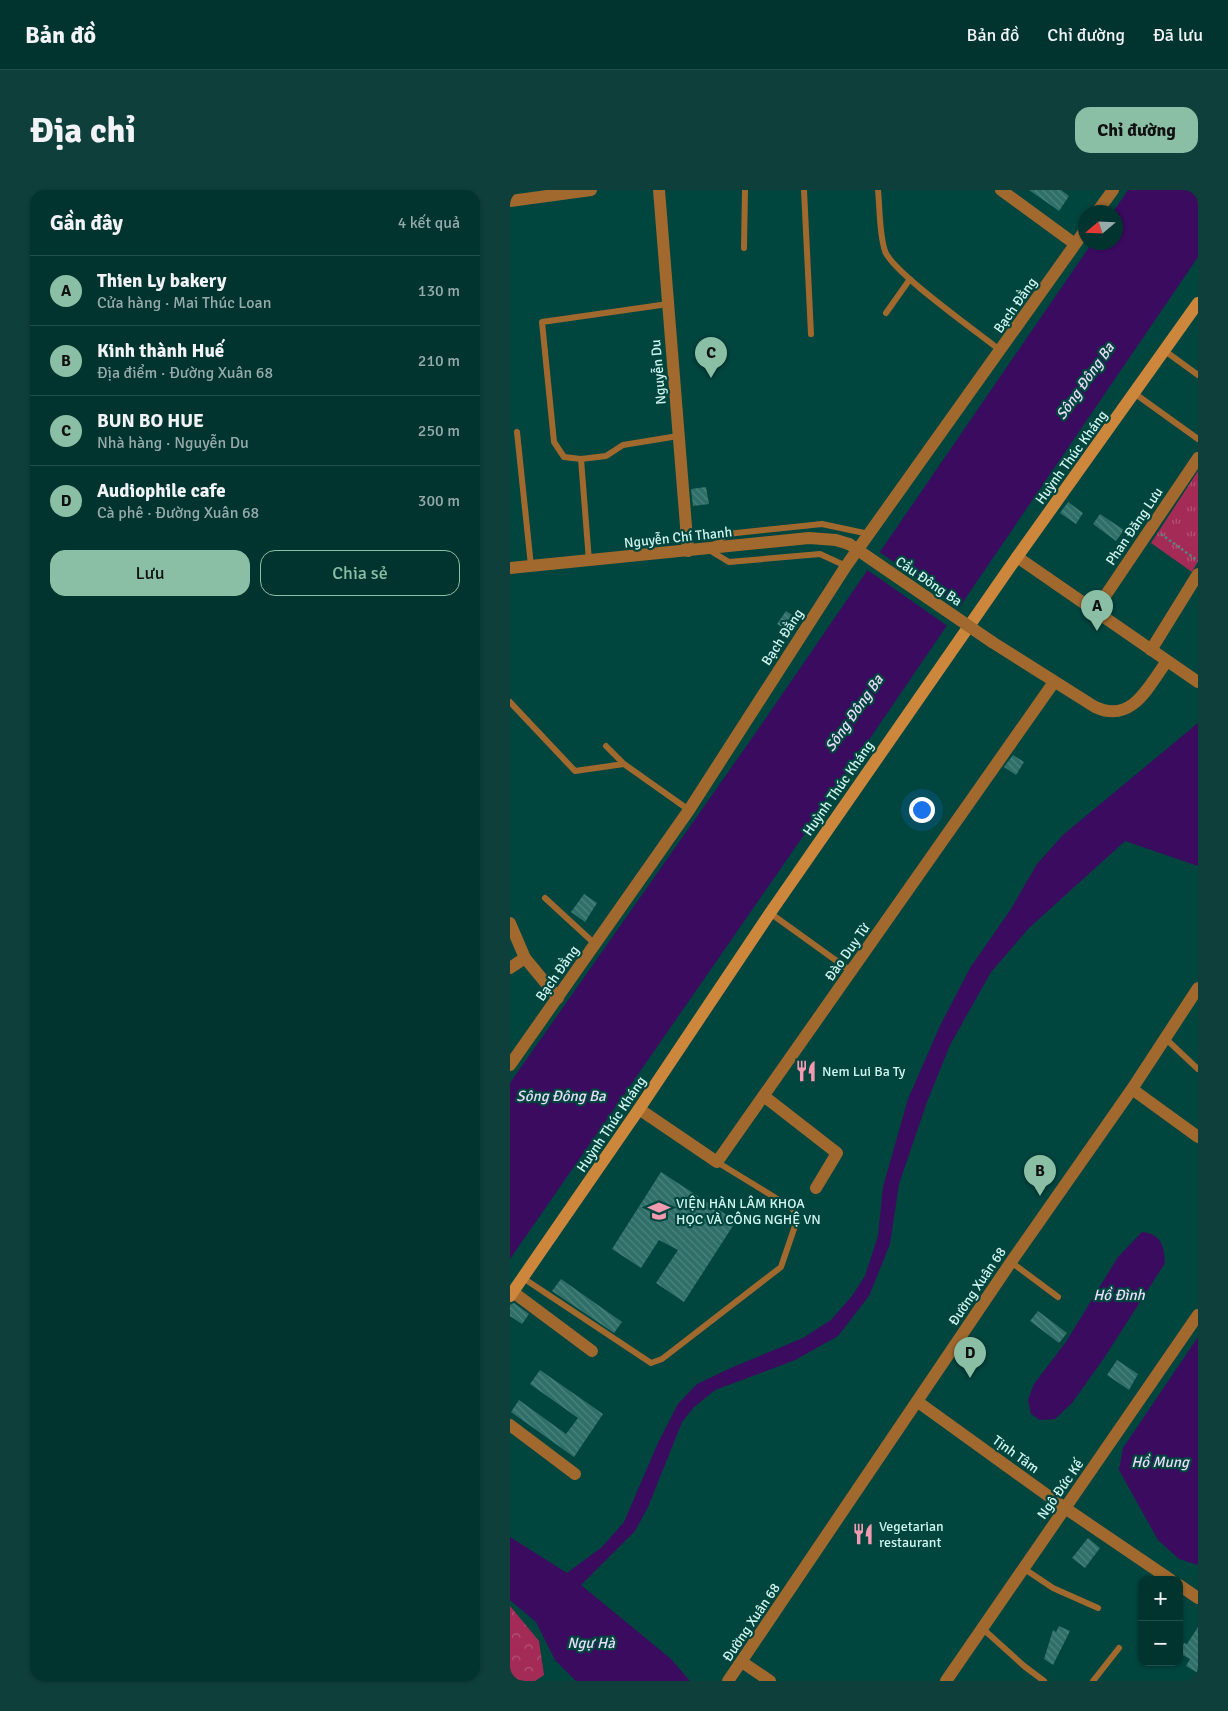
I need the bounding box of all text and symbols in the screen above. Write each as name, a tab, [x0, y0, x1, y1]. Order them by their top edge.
text: Bản đồ	[25, 20, 96, 50]
text: Bản đồ	[967, 24, 1019, 46]
text: Chỉ đường	[1047, 24, 1125, 46]
text: Đã lưu	[1153, 24, 1203, 46]
button: Chỉ đường	[1075, 107, 1198, 153]
text: Địa chỉ	[30, 109, 136, 152]
north arrow	[1078, 205, 1123, 250]
text: Gần đây	[50, 210, 123, 236]
text: 4 kết quả	[398, 213, 460, 233]
text: Thien Ly bakery	[97, 269, 226, 293]
street label: Bạch Đằng	[990, 274, 1041, 336]
text: A	[61, 281, 71, 301]
text: 130 m	[418, 281, 460, 301]
text: Cửa hàng · Mai Thúc Loan	[97, 293, 271, 313]
pin: C	[695, 337, 727, 378]
text: Kinh thành Huế	[97, 339, 224, 363]
street label: Nguyễn Du	[647, 339, 670, 405]
water label: Sông Đông Ba	[1052, 339, 1118, 423]
text: B	[61, 351, 71, 371]
text: 210 m	[418, 351, 460, 371]
text: Địa điểm · Đường Xuân 68	[97, 363, 273, 383]
street label: Huỳnh Thúc Kháng	[1032, 407, 1111, 508]
text: BUN BO HUE	[97, 409, 204, 433]
text: C	[61, 421, 71, 441]
text: 250 m	[418, 421, 460, 441]
text: Nhà hàng · Nguyễn Du	[97, 433, 249, 453]
text: Audiophile cafe	[97, 479, 226, 503]
street label: Phan Đăng Lưu	[1102, 484, 1167, 568]
text: D	[61, 491, 71, 511]
text: 300 m	[418, 491, 460, 511]
text: Cà phê · Đường Xuân 68	[97, 503, 259, 523]
street label: Nguyễn Chí Thanh	[623, 523, 733, 552]
button: Lưu	[50, 550, 250, 596]
button: Chia sẻ	[260, 550, 460, 596]
street label: Cầu Đông Ba	[892, 553, 965, 610]
pin: A	[1081, 590, 1113, 631]
street label: Bạch Đằng	[758, 606, 807, 669]
water label: Sông Đông Ba	[821, 671, 887, 755]
street label: Huỳnh Thúc Kháng	[799, 738, 877, 839]
your location	[909, 797, 935, 823]
street label: Đào Duy Từ	[821, 919, 874, 984]
street label: Bạch Đằng	[532, 942, 583, 1004]
restaurant icon: Nem Lui Ba Ty	[793, 1058, 819, 1084]
place label: Nem Lui Ba Ty	[822, 1063, 906, 1080]
street label: Huỳnh Thúc Kháng	[573, 1073, 650, 1175]
water label: Sông Đông Ba	[516, 1087, 606, 1105]
pin: B	[1024, 1155, 1056, 1196]
place label: VIỆN HÀN LÂM KHOA HỌC VÀ CÔNG NGHỆ VN	[676, 1195, 821, 1228]
school or university icon: VIỆN HÀN LÂM KHOA HỌC VÀ CÔNG NGHỆ VN	[646, 1198, 672, 1224]
street label: Đường Xuân 68	[945, 1244, 1010, 1329]
water label: Hồ Đình	[1093, 1286, 1146, 1304]
pin: D	[954, 1337, 986, 1378]
street label: Tịnh Tâm	[989, 1432, 1042, 1477]
water label: Hồ Mung	[1131, 1453, 1190, 1471]
street label: Ngô Đức Kế	[1034, 1455, 1088, 1522]
place label: Vegetarian restaurant	[879, 1518, 944, 1551]
restaurant icon: Vegetarian restaurant	[850, 1521, 876, 1547]
map controls	[1138, 1576, 1183, 1666]
button: +	[1138, 1576, 1183, 1621]
street label: Đường Xuân 68	[719, 1580, 784, 1665]
button: −	[1138, 1621, 1183, 1666]
water label: Ngự Hà	[567, 1634, 615, 1652]

